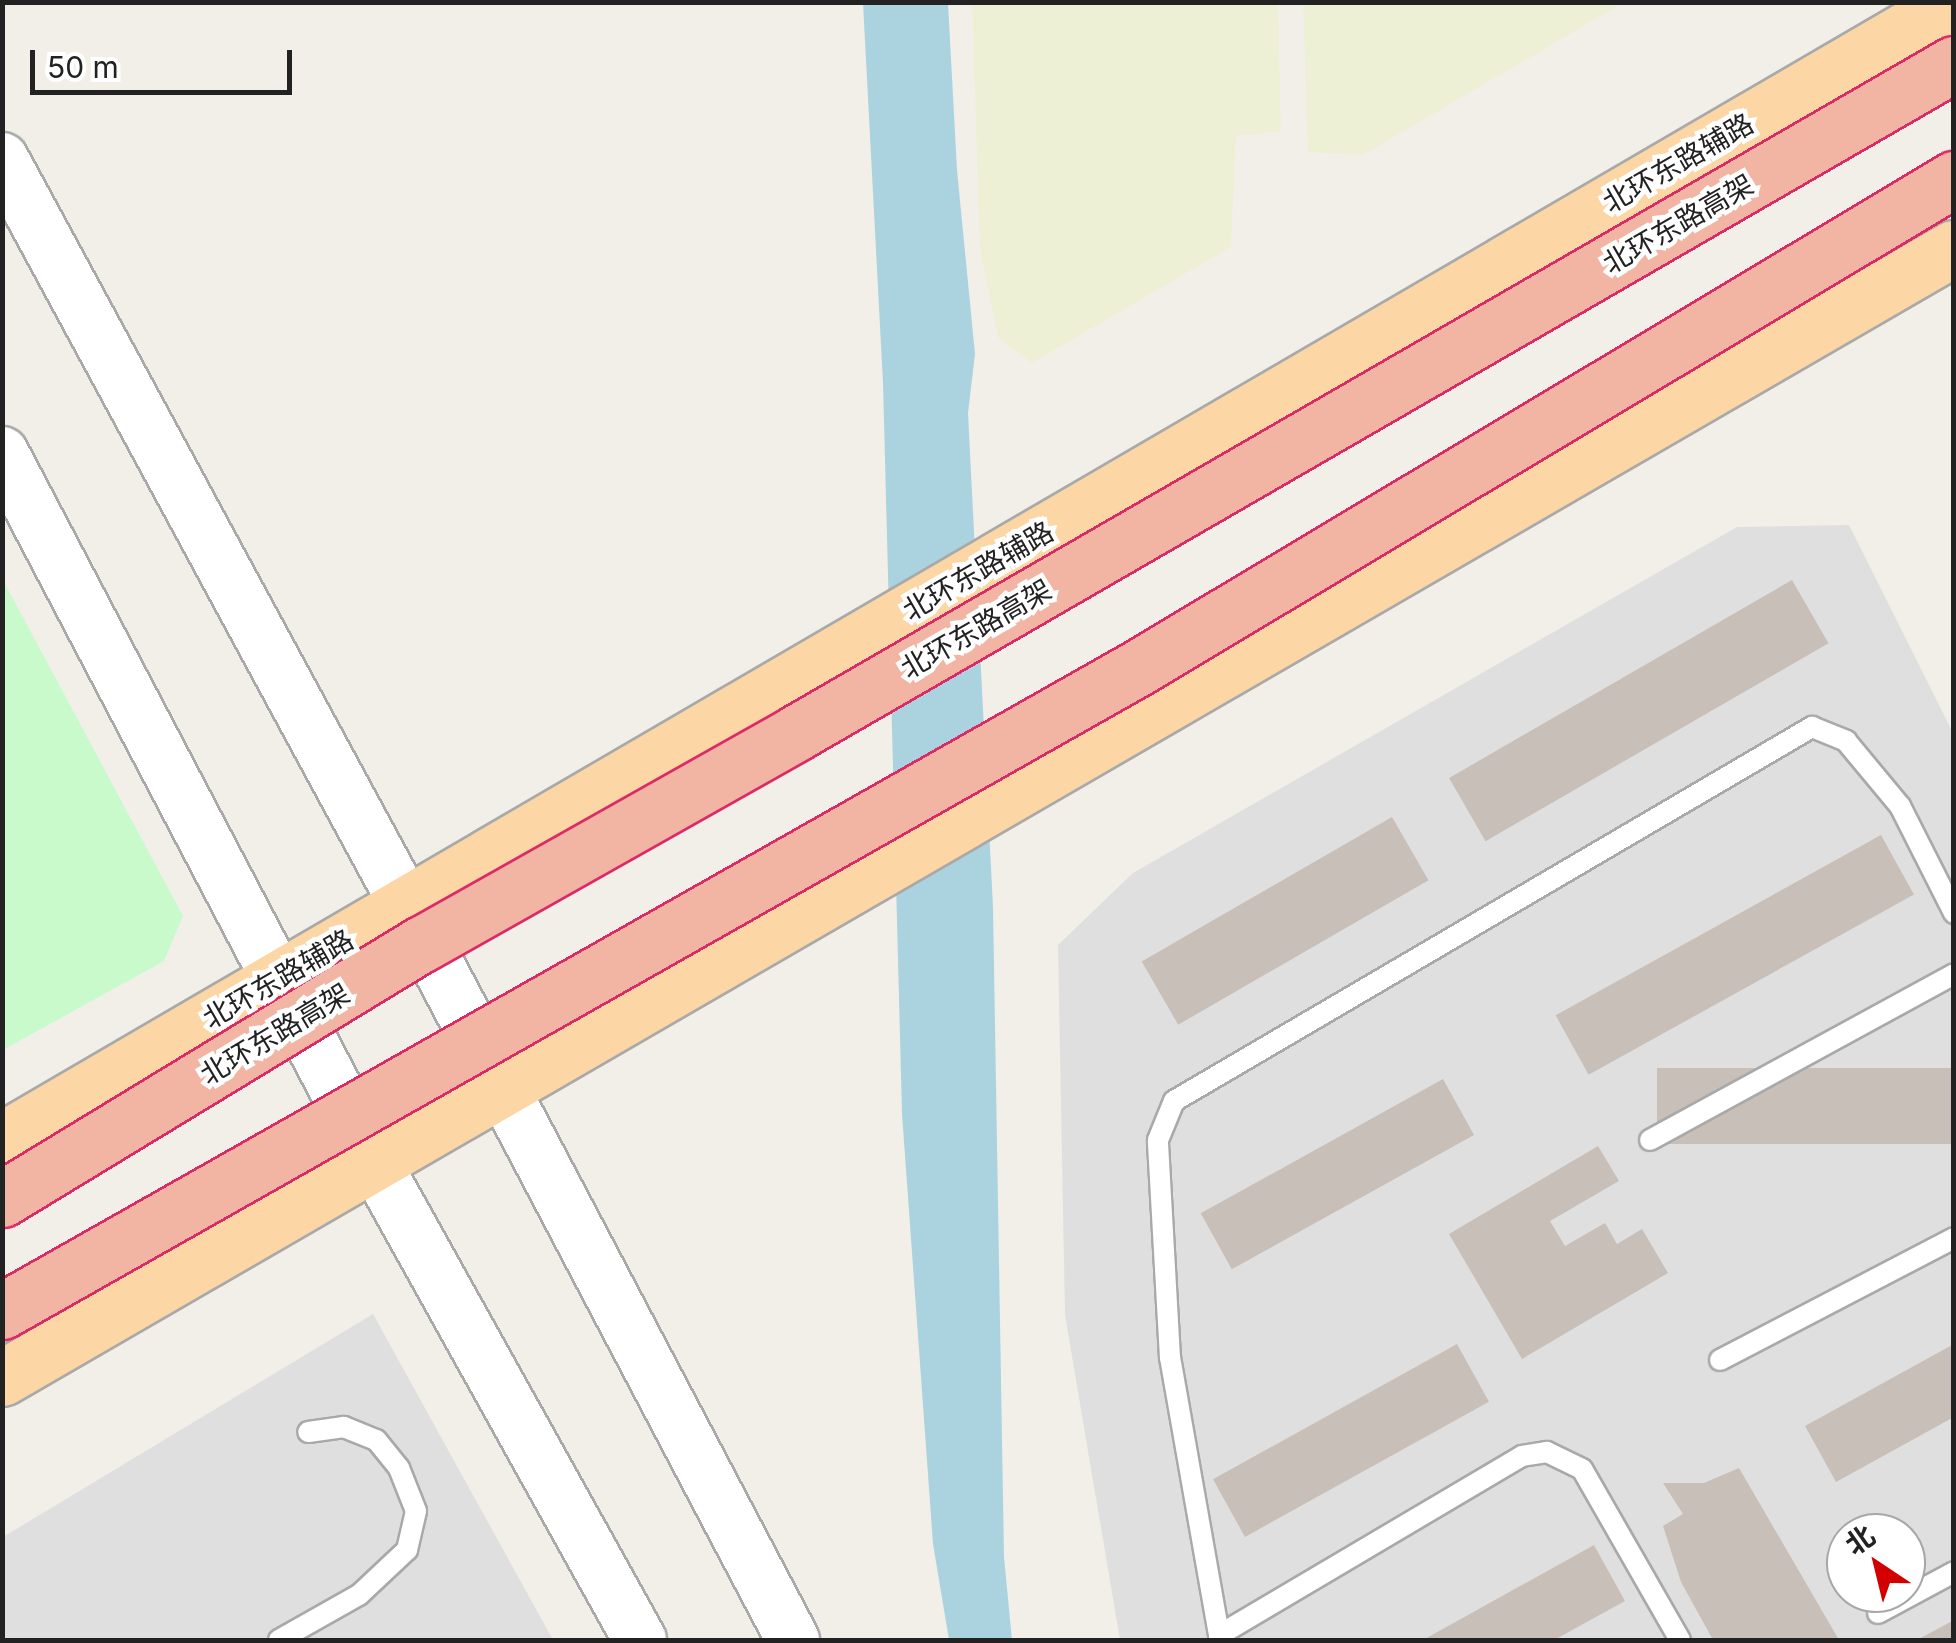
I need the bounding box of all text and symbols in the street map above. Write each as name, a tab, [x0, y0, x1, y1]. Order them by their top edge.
scale bar	[35, 30, 298, 92]
text: 50 m	[47, 49, 119, 85]
street label: 北环东路辅路	[1597, 106, 1759, 220]
street label: 北环东路高架	[1597, 167, 1759, 281]
street label: 北环东路辅路	[897, 514, 1059, 628]
street label: 北环东路高架	[895, 572, 1057, 686]
street label: 北环东路辅路	[197, 922, 359, 1036]
street label: 北环东路高架	[194, 976, 356, 1092]
north arrow	[1826, 1513, 1926, 1613]
text: 北	[1839, 1518, 1881, 1562]

